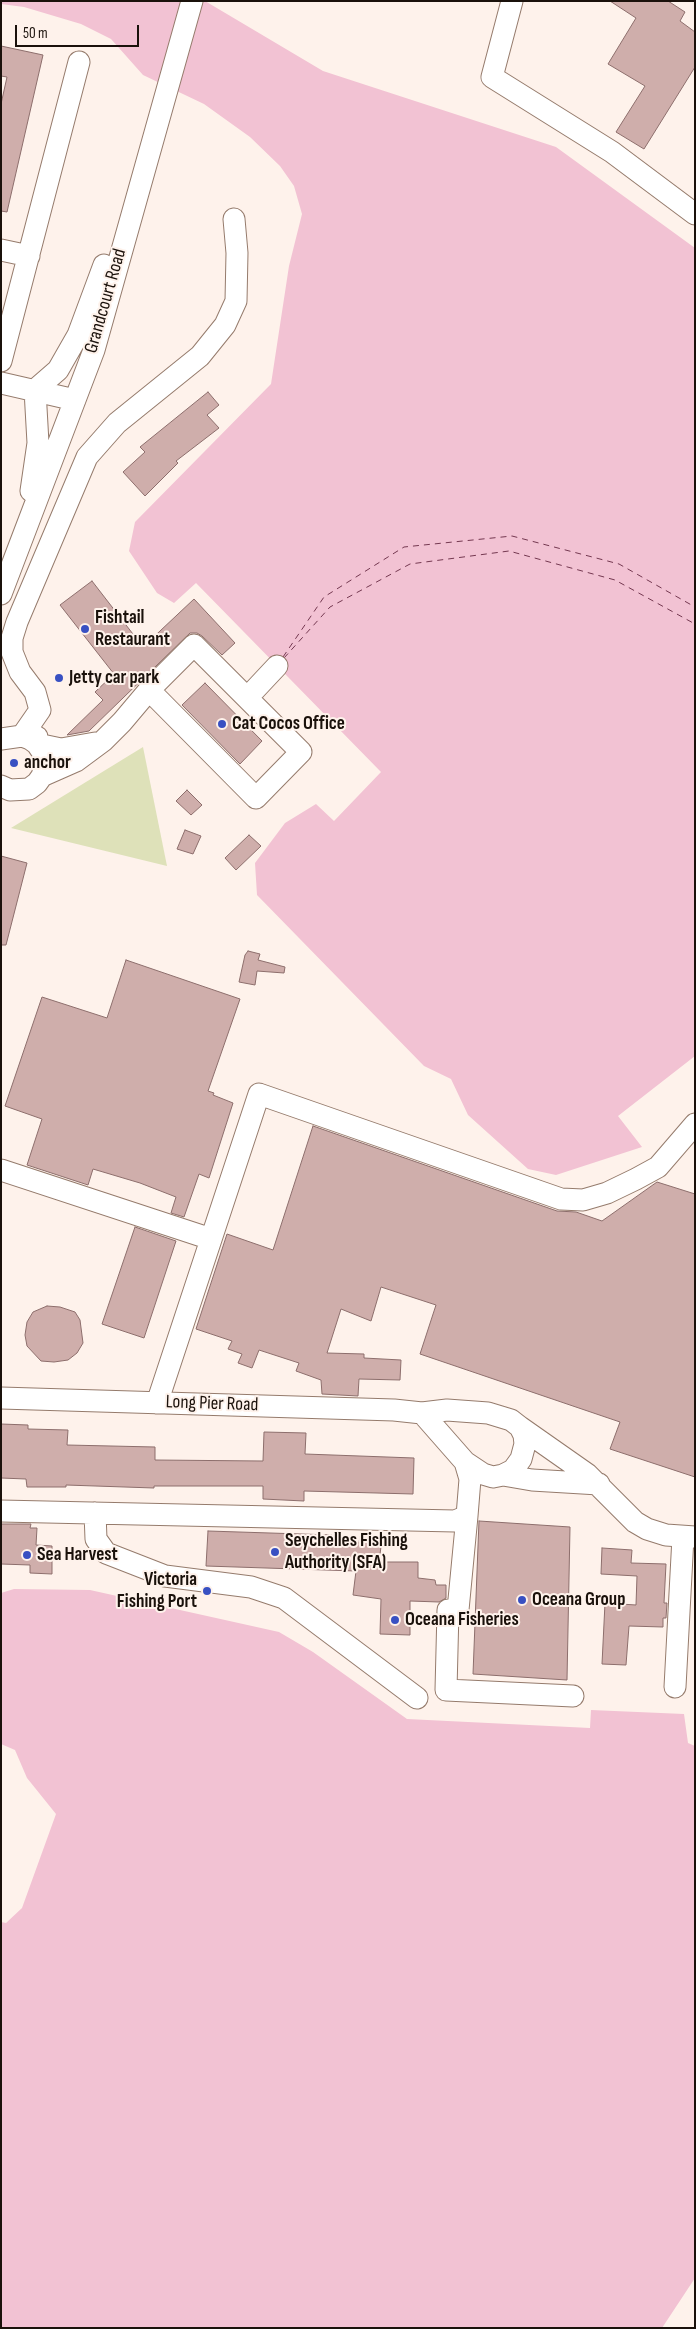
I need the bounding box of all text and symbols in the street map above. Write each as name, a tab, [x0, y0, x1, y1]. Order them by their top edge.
scale bar	[18, 15, 141, 47]
text: 50 m	[23, 24, 48, 43]
street label: Grandcourt Road	[80, 246, 132, 356]
place label: Fishtail Restaurant	[95, 607, 170, 651]
marker: Fishtail Restaurant	[79, 623, 91, 635]
place label: Jetty car park	[69, 667, 159, 689]
marker: Jetty car park	[53, 672, 65, 684]
place label: Cat Cocos Office	[232, 713, 345, 735]
marker: Cat Cocos Office	[216, 718, 228, 730]
place label: anchor	[24, 752, 71, 774]
marker: anchor	[8, 757, 20, 769]
street label: Long Pier Road	[165, 1391, 259, 1417]
place label: Seychelles Fishing Authority (SFA)	[285, 1530, 408, 1574]
place label: Sea Harvest	[37, 1544, 118, 1566]
marker: Seychelles Fishing Authority (SFA)	[269, 1546, 281, 1558]
marker: Sea Harvest	[21, 1549, 33, 1561]
place label: Victoria Fishing Port	[117, 1569, 197, 1613]
marker: Victoria Fishing Port	[201, 1585, 213, 1597]
place label: Oceana Group	[532, 1589, 625, 1611]
marker: Oceana Group	[516, 1594, 528, 1606]
place label: Oceana Fisheries	[405, 1609, 519, 1631]
marker: Oceana Fisheries	[389, 1614, 401, 1626]

